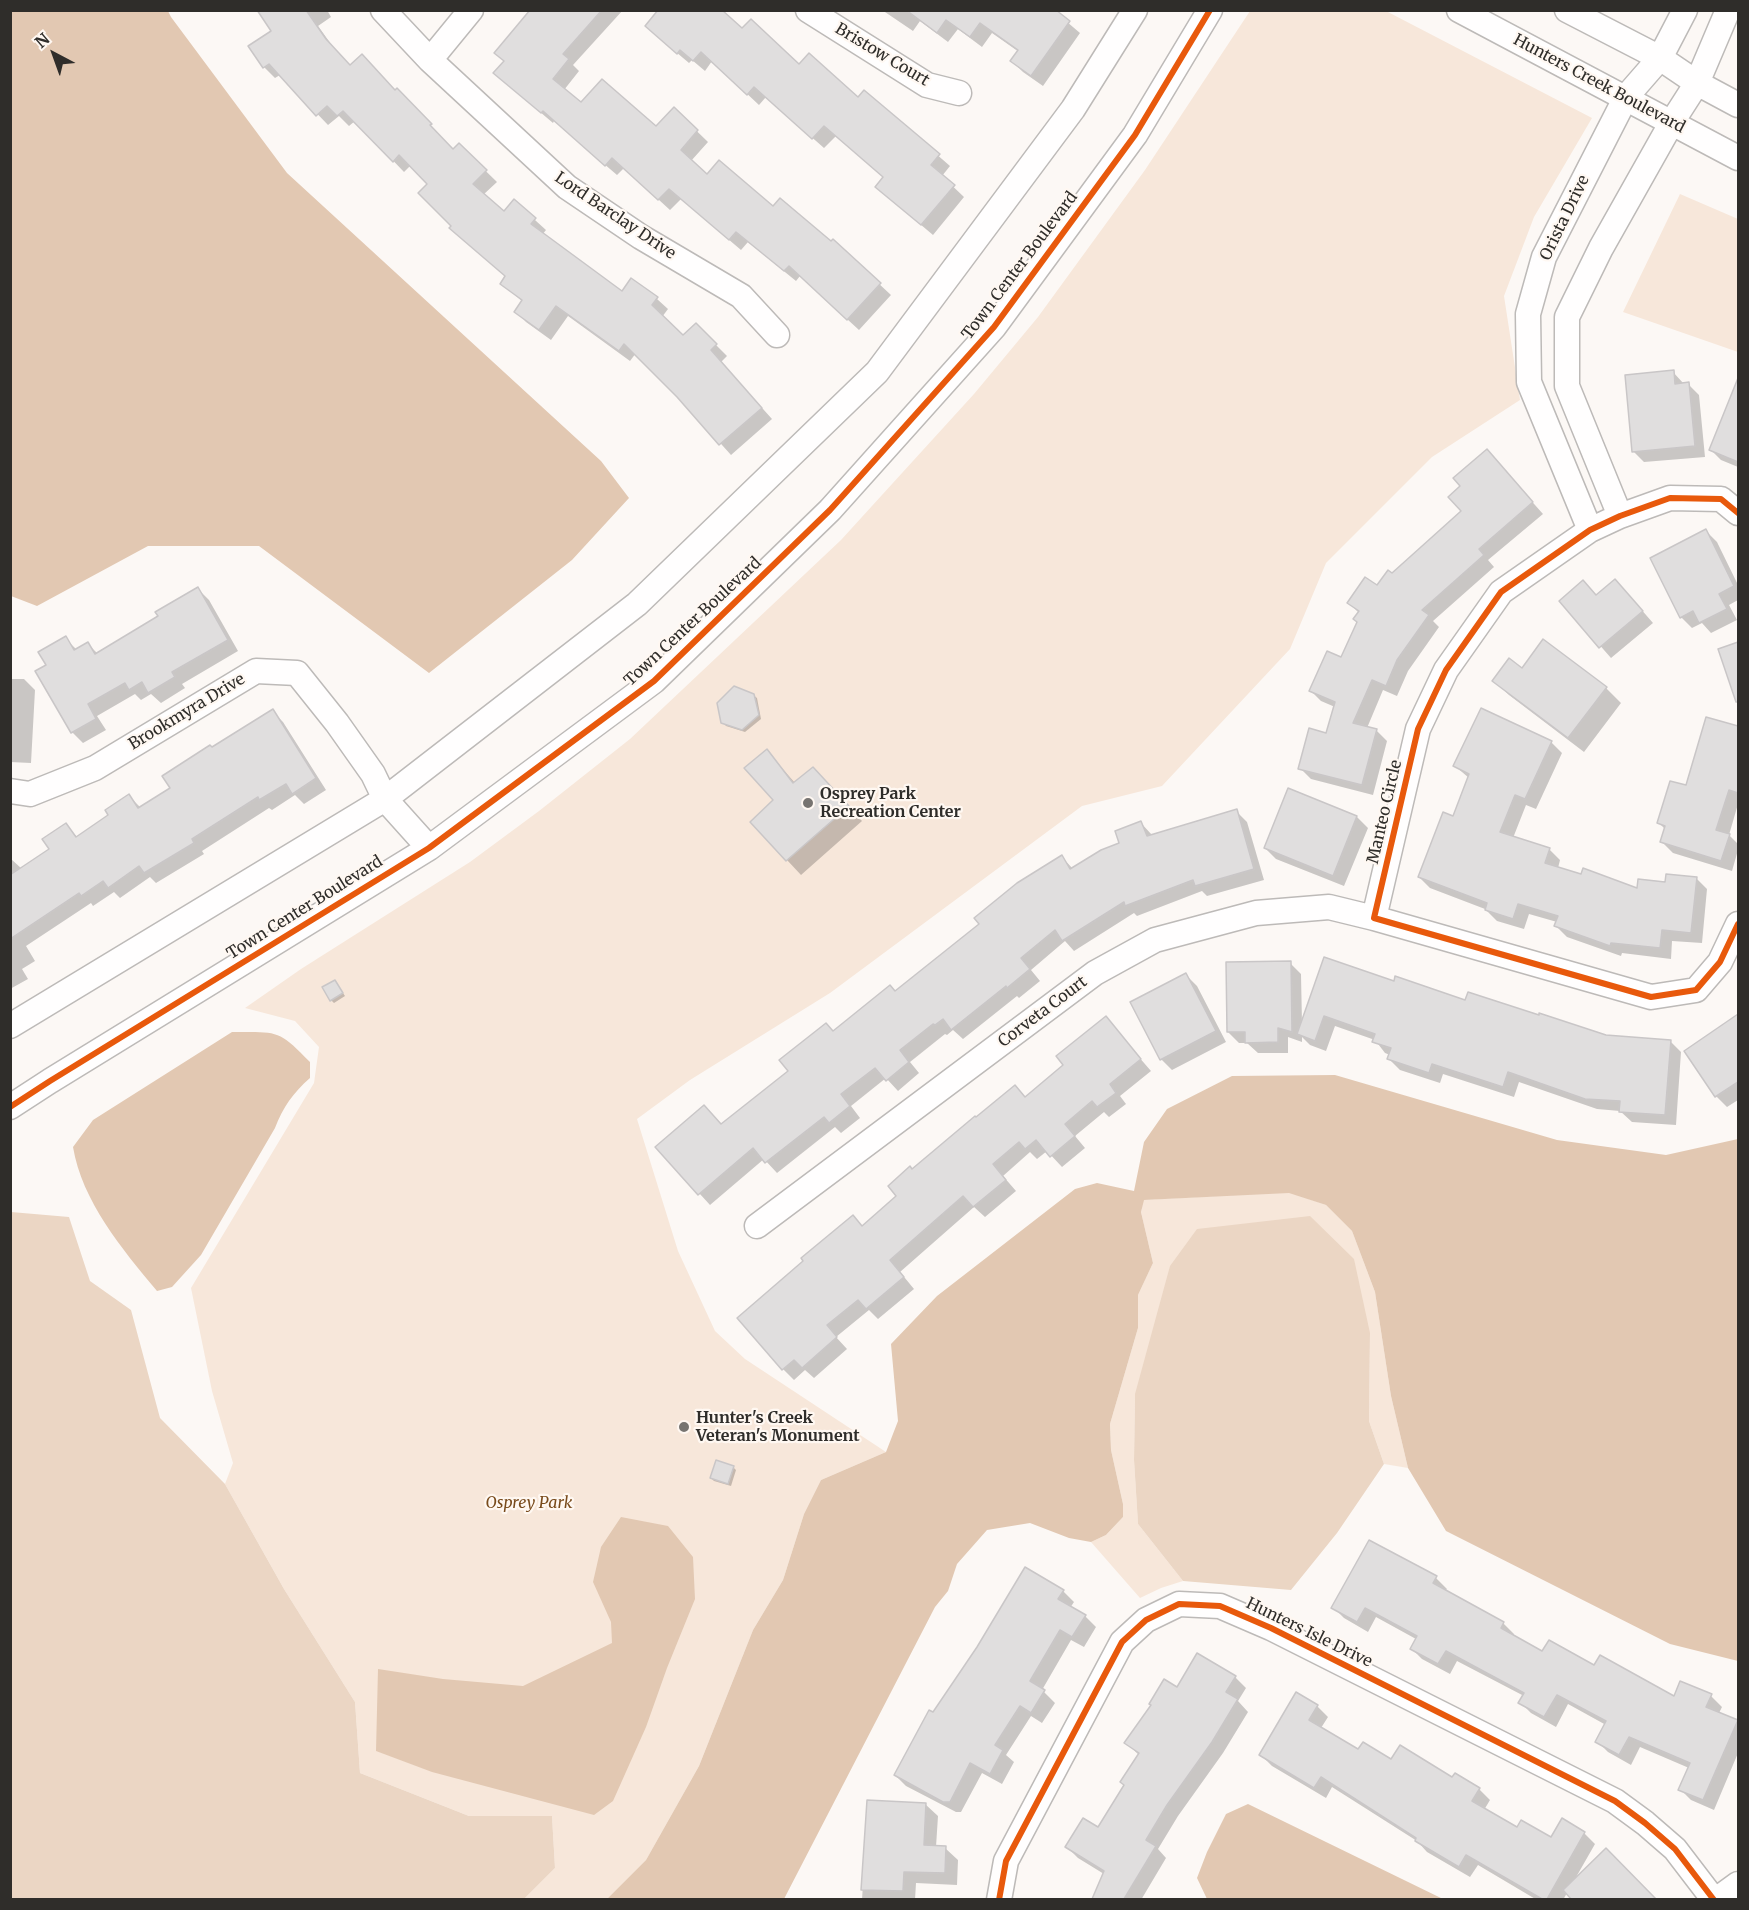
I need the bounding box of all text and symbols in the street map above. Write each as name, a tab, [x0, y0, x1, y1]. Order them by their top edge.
street label: Bristow Court	[831, 19, 933, 91]
north arrow	[24, 24, 84, 84]
text: N	[31, 29, 54, 52]
street label: Hunters Creek Boulevard	[1510, 31, 1688, 137]
street label: Lord Barclay Drive	[551, 168, 679, 264]
street label: Orista Drive	[1536, 172, 1594, 264]
street label: Town Center Boulevard	[958, 188, 1082, 344]
street label: Town Center Boulevard	[621, 554, 765, 690]
street label: Brookmyra Drive	[125, 670, 249, 754]
street label: Manteo Circle	[1364, 758, 1406, 866]
place label: Osprey Park Recreation Center	[820, 784, 961, 822]
marker: Osprey Park Recreation Center	[801, 796, 815, 810]
street label: Town Center Boulevard	[224, 852, 386, 964]
street label: Corveta Court	[995, 972, 1091, 1052]
place label: Hunter's Creek Veteran's Monument	[696, 1408, 860, 1446]
marker: Hunter's Creek Veteran's Monument	[677, 1420, 691, 1434]
park label: Osprey Park	[486, 1493, 572, 1513]
street label: Hunters Isle Drive	[1243, 1594, 1375, 1672]

